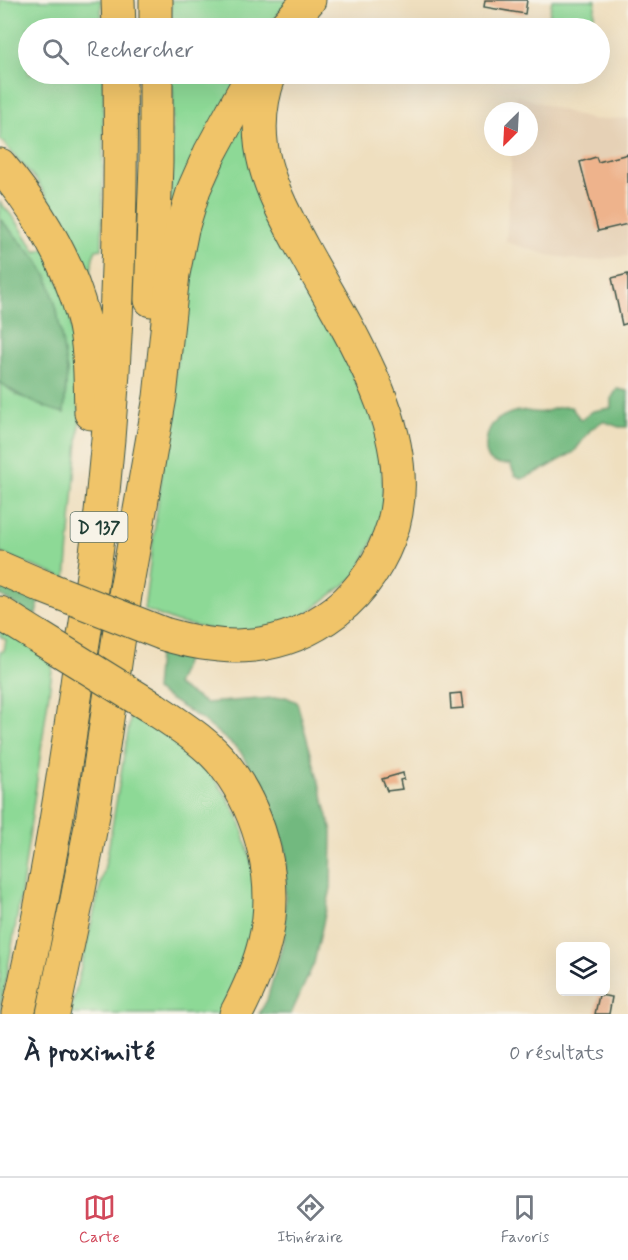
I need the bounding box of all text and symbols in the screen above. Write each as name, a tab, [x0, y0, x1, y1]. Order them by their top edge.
search box	[18, 18, 610, 84]
icon: search	[39, 35, 72, 68]
text: Rechercher	[87, 37, 194, 65]
north arrow	[484, 102, 538, 156]
road number: D 137	[70, 512, 128, 542]
map controls	[556, 942, 610, 996]
button: layers	[556, 942, 610, 996]
text: À proximité	[24, 1036, 155, 1070]
text: 0 résultats	[509, 1040, 604, 1067]
tab: Carte	[79, 1191, 120, 1248]
tab: Itinéraire	[277, 1191, 343, 1248]
tab: Favoris	[501, 1191, 549, 1248]

